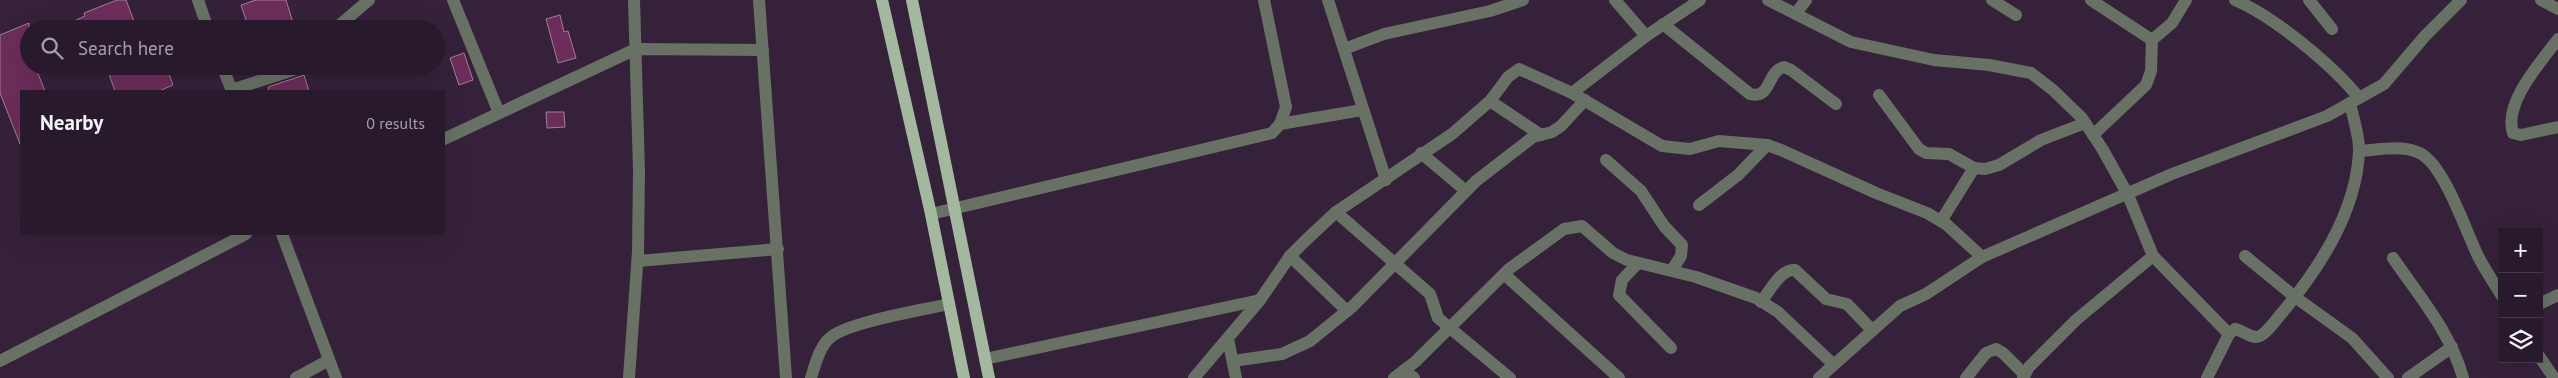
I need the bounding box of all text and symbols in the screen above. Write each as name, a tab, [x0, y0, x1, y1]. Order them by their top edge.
search box	[20, 20, 445, 75]
icon: search	[38, 34, 66, 62]
text: Search here	[78, 36, 174, 60]
text: Nearby	[40, 109, 103, 136]
text: 0 results	[366, 113, 425, 133]
map controls	[2498, 228, 2543, 363]
button: +	[2498, 228, 2543, 273]
button: −	[2498, 273, 2543, 318]
button: layers	[2498, 318, 2543, 363]

